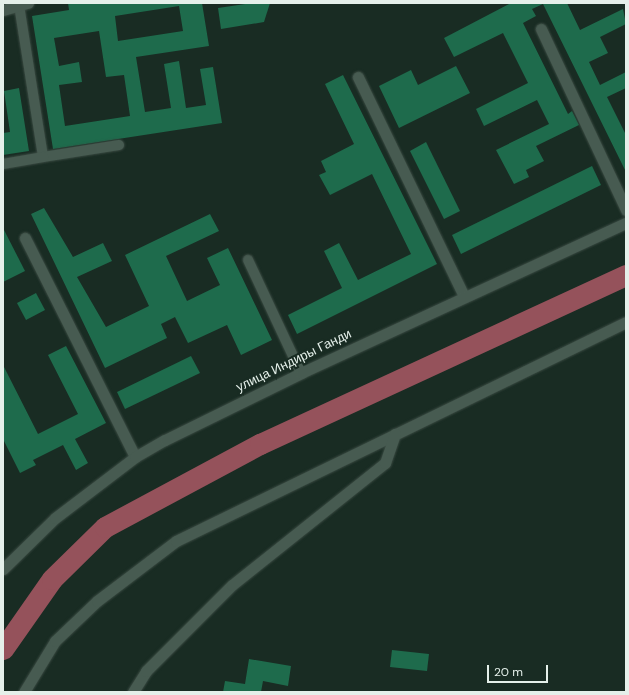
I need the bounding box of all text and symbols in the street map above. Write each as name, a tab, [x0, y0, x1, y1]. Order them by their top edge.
street label: улица Индиры Ганди	[234, 326, 354, 396]
scale bar	[489, 657, 550, 683]
text: 20 m	[494, 664, 523, 680]

